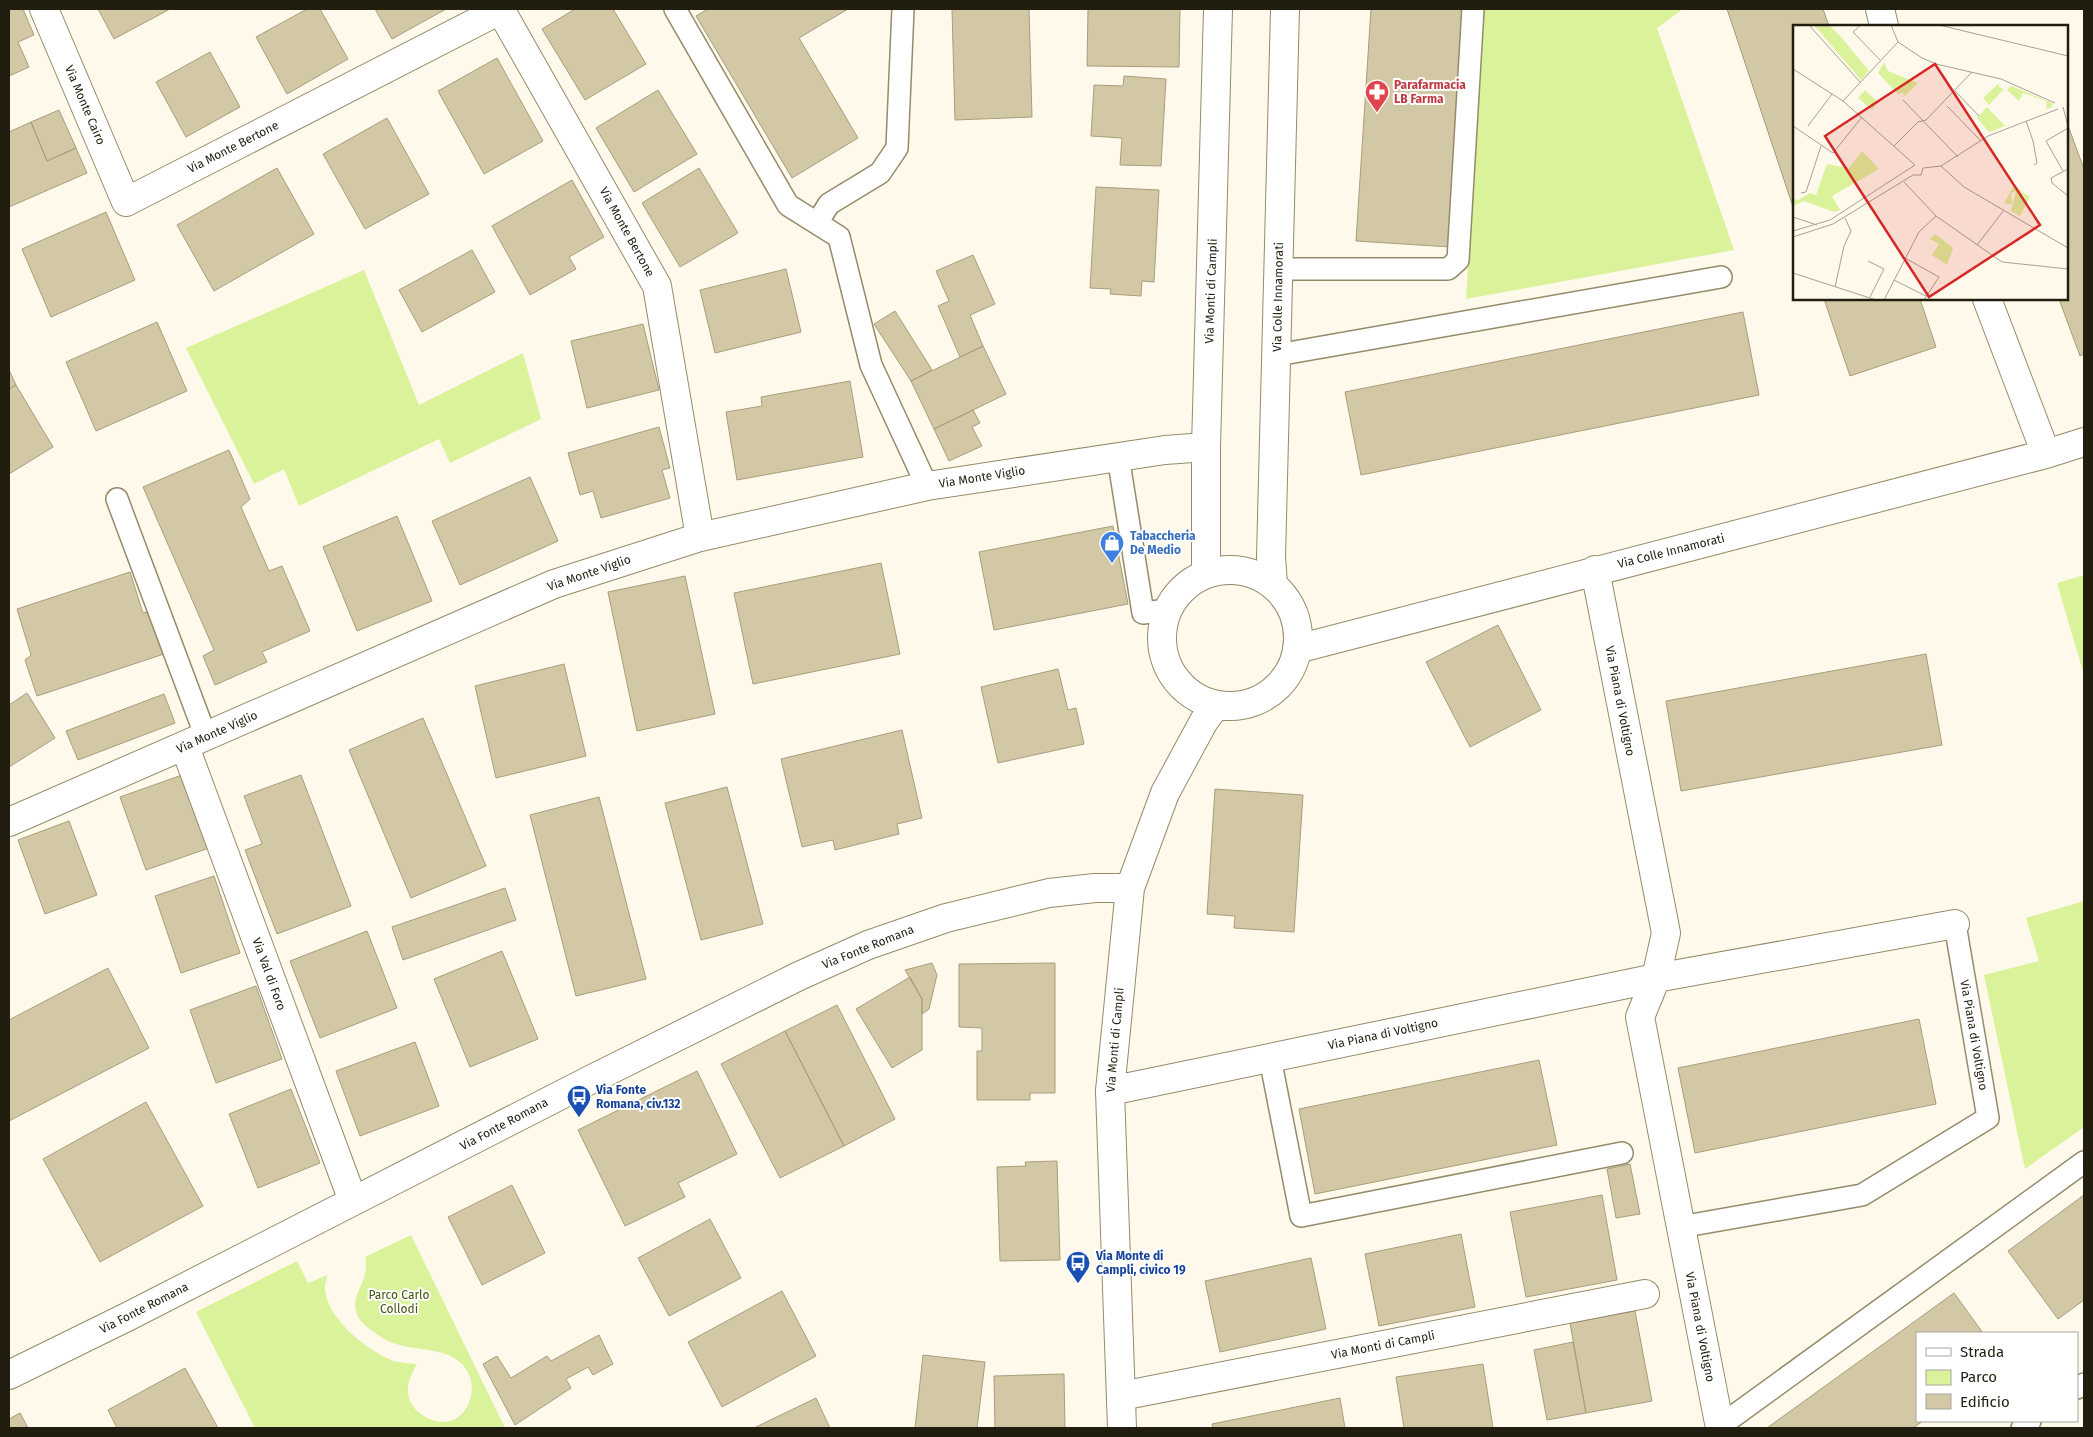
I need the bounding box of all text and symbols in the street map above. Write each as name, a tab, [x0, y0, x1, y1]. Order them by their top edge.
inset map	[1793, 25, 2068, 300]
street label: Via Monte Cairo	[62, 63, 108, 147]
place label: Parafarmacia LB Farma	[1394, 78, 1466, 106]
pharmacy icon: Parafarmacia LB Farma	[1364, 79, 1390, 113]
street label: Via Monte Bertone	[185, 118, 281, 176]
street label: Via Monte Bertone	[597, 185, 657, 279]
street label: Via Monti di Campli	[1202, 238, 1220, 344]
street label: Via Colle Innamorati	[1270, 242, 1286, 352]
street label: Via Monte Viglio	[938, 463, 1026, 491]
place label: Tabaccheria De Medio	[1130, 529, 1196, 557]
shop icon: Tabaccheria De Medio	[1099, 530, 1125, 564]
street label: Via Colle Innamorati	[1616, 531, 1726, 571]
street label: Via Monte Viglio	[545, 552, 633, 594]
street label: Via Piana di Voltigno	[1602, 645, 1638, 757]
street label: Via Monte Viglio	[174, 708, 260, 756]
street label: Via Fonte Romana	[820, 922, 916, 972]
street label: Via Val di Foro	[249, 936, 289, 1012]
street label: Via Piana di Voltigno	[1957, 979, 1991, 1091]
street label: Via Monti di Campli	[1103, 987, 1127, 1093]
street label: Via Piana di Voltigno	[1327, 1016, 1439, 1052]
place label: Via Fonte Romana, civ.132	[595, 1083, 681, 1111]
bus stop icon: Via Fonte Romana, civ.132	[566, 1084, 592, 1118]
street label: Via Fonte Romana	[458, 1095, 550, 1153]
place label: Via Monte di Campli, civico 19	[1095, 1249, 1186, 1277]
bus stop icon: Via Monte di Campli, civico 19	[1065, 1250, 1091, 1284]
street label: Via Piana di Voltigno	[1682, 1271, 1718, 1383]
street label: Via Fonte Romana	[97, 1280, 191, 1336]
park label: Parco Carlo Collodi	[368, 1288, 430, 1316]
street label: Via Monti di Campli	[1330, 1328, 1436, 1362]
legend	[1916, 1332, 2078, 1422]
text: Strada	[1960, 1343, 2004, 1361]
text: Parco	[1960, 1368, 1997, 1386]
text: Edificio	[1960, 1393, 2010, 1411]

